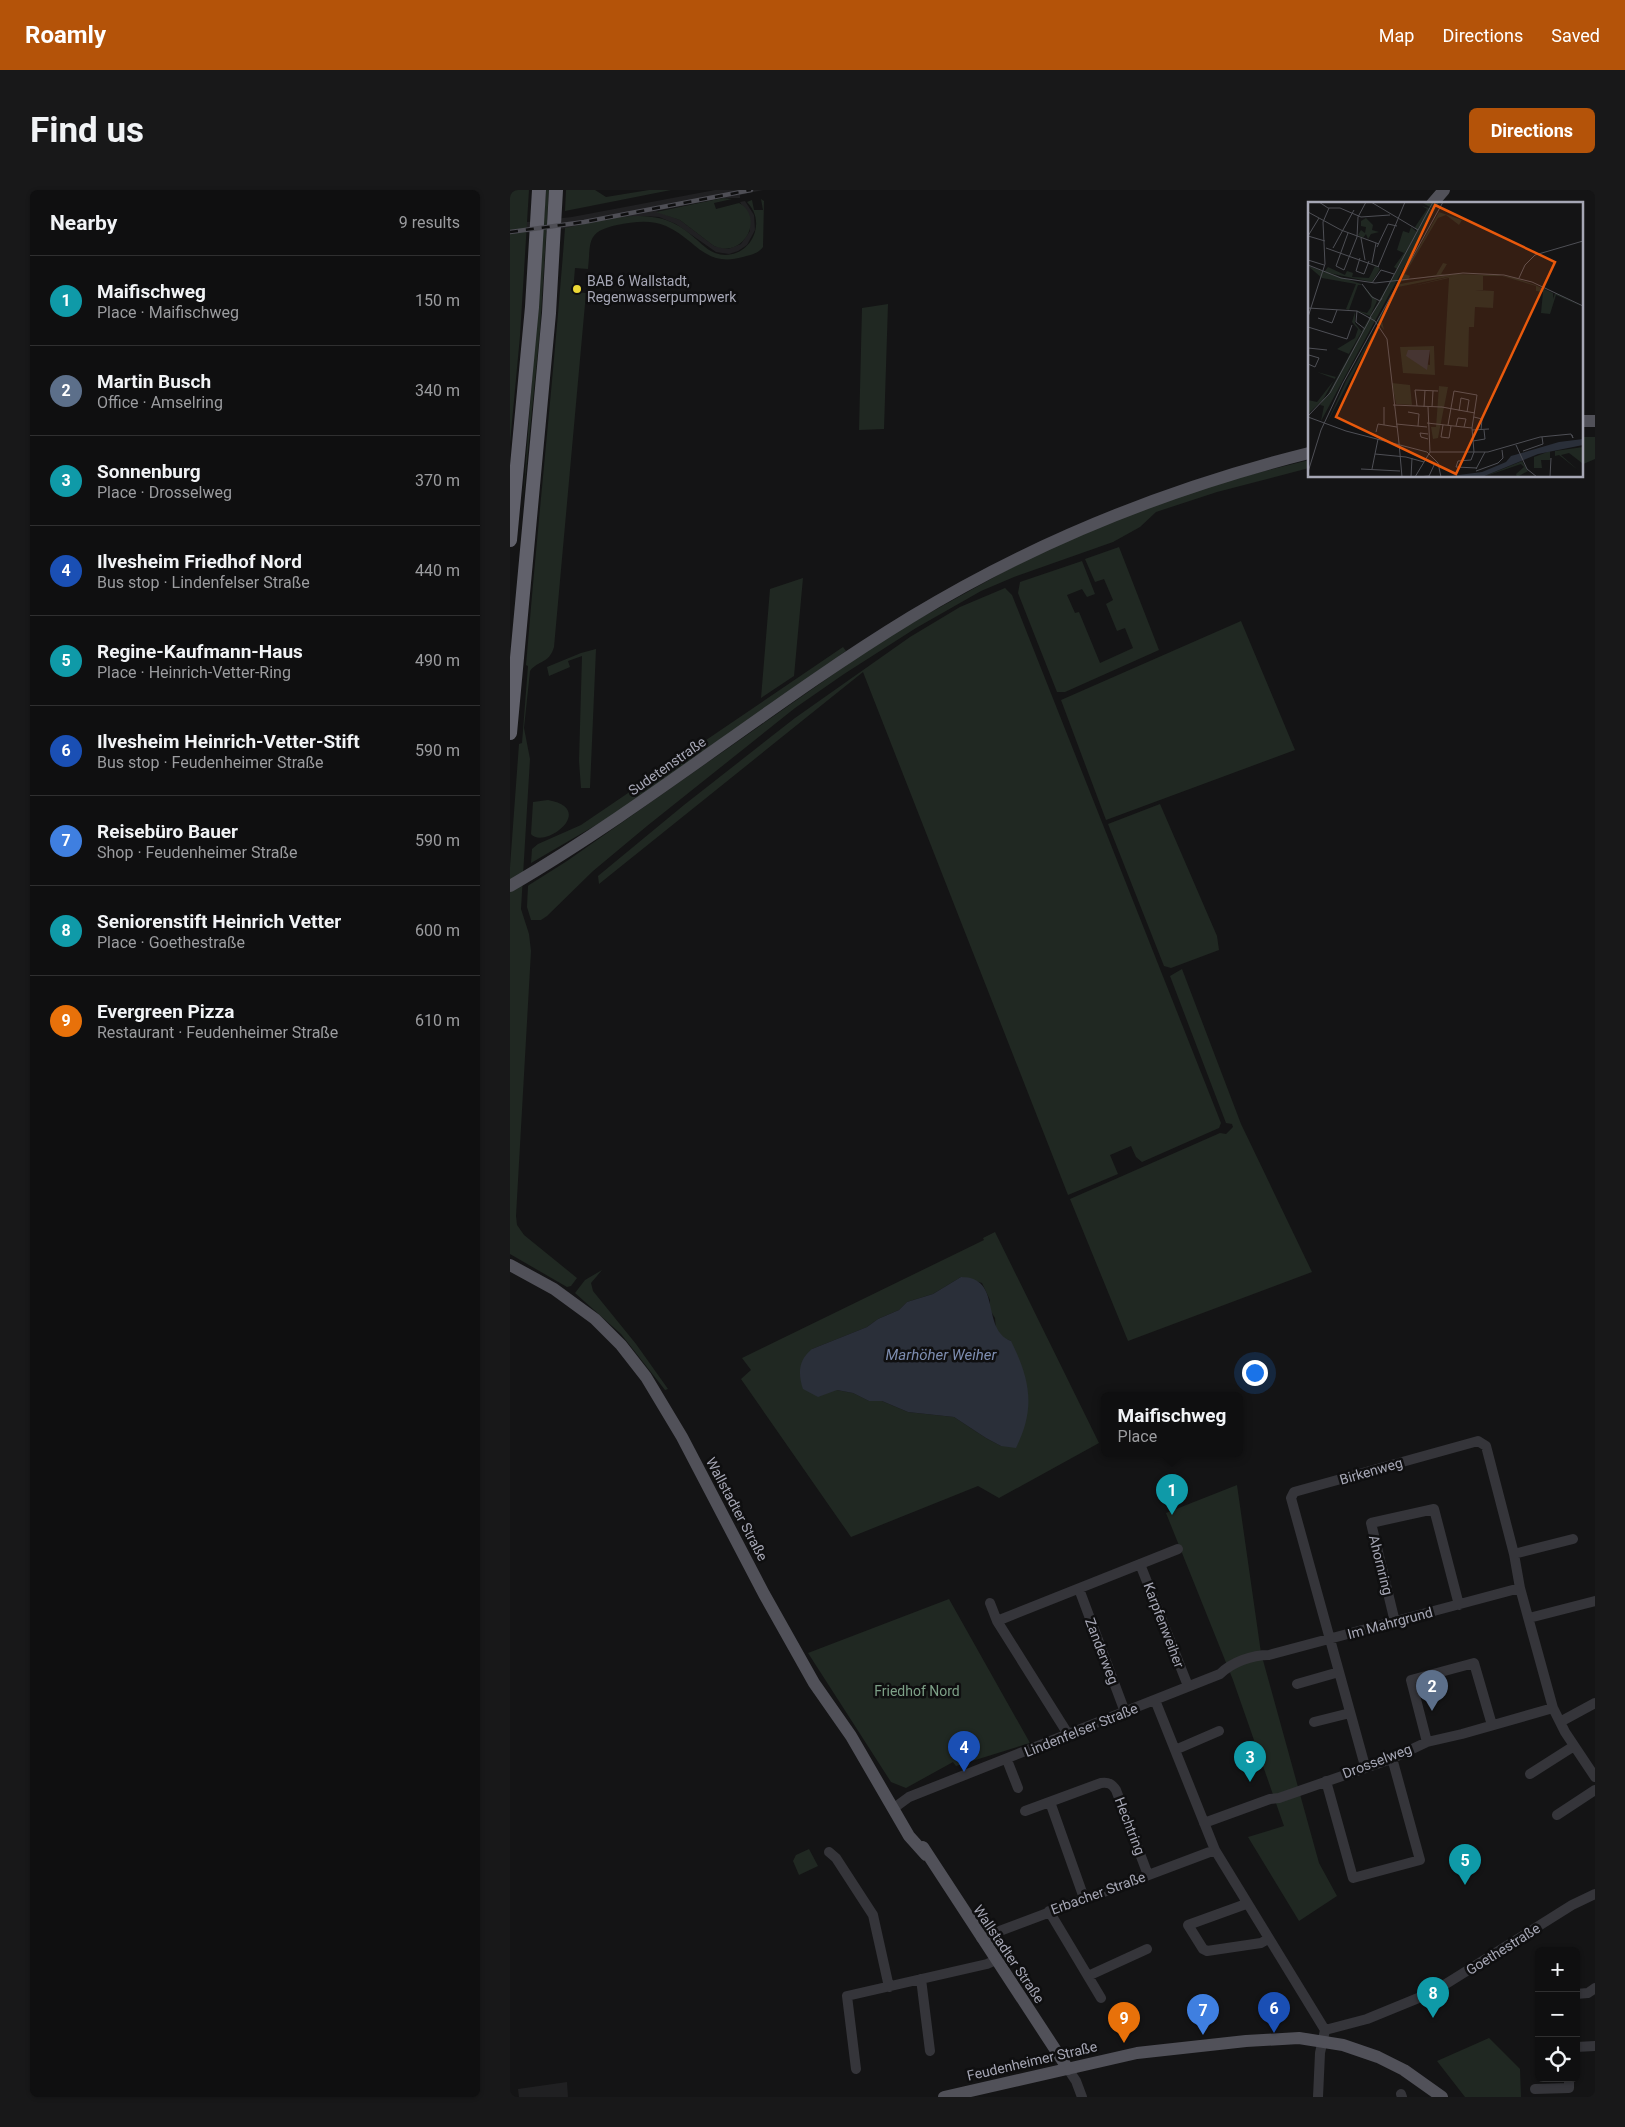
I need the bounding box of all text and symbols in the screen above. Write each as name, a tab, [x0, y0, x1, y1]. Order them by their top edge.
text: Roamly	[25, 21, 106, 49]
text: Map	[1379, 25, 1414, 46]
text: Directions	[1442, 25, 1523, 46]
text: Saved	[1551, 25, 1600, 46]
button: Directions	[1469, 108, 1595, 153]
text: Find us	[30, 110, 144, 151]
inset map	[1308, 202, 1582, 478]
text: Nearby	[50, 211, 117, 235]
text: 9 results	[399, 213, 460, 232]
place label: BAB 6 Wallstadt, Regenwasserpumpwerk	[587, 273, 737, 305]
text: Maifischweg	[97, 280, 206, 303]
marker: BAB 6 Wallstadt, Regenwasserpumpwerk	[571, 283, 583, 295]
text: 1	[61, 291, 71, 310]
text: 150 m	[415, 291, 460, 310]
text: Place · Maifischweg	[97, 303, 239, 322]
text: Martin Busch	[97, 370, 211, 393]
text: 2	[61, 381, 71, 400]
text: 340 m	[415, 381, 460, 400]
text: Office · Amselring	[97, 393, 223, 412]
text: Sonnenburg	[97, 460, 201, 483]
text: 3	[61, 471, 71, 490]
text: 370 m	[415, 471, 460, 490]
text: Place · Drosselweg	[97, 483, 232, 502]
text: Ilvesheim Friedhof Nord	[97, 550, 302, 573]
text: 4	[61, 561, 71, 580]
text: 440 m	[415, 561, 460, 580]
text: Bus stop · Lindenfelser Straße	[97, 573, 310, 592]
text: Regine-Kaufmann-Haus	[97, 640, 303, 663]
text: 5	[61, 651, 71, 670]
text: 490 m	[415, 651, 460, 670]
text: Place · Heinrich-Vetter-Ring	[97, 663, 291, 682]
text: Ilvesheim Heinrich-Vetter-Stift	[97, 730, 360, 753]
street label: Sudetenstraße	[625, 733, 709, 799]
text: 6	[61, 741, 71, 760]
text: 590 m	[415, 741, 460, 760]
text: Bus stop · Feudenheimer Straße	[97, 753, 324, 772]
text: Reisebüro Bauer	[97, 820, 238, 843]
text: 7	[61, 831, 71, 850]
text: 590 m	[415, 831, 460, 850]
text: Shop · Feudenheimer Straße	[97, 843, 298, 862]
text: Seniorenstift Heinrich Vetter	[97, 910, 341, 933]
text: 8	[61, 921, 71, 940]
text: 600 m	[415, 921, 460, 940]
text: Place · Goethestraße	[97, 933, 245, 952]
text: Evergreen Pizza	[97, 1000, 234, 1023]
text: 9	[61, 1011, 71, 1030]
text: 610 m	[415, 1011, 460, 1030]
text: Restaurant · Feudenheimer Straße	[97, 1023, 338, 1042]
water label: Marhöher Weiher	[886, 1346, 997, 1364]
your location	[1242, 1360, 1268, 1386]
popup	[1101, 1392, 1243, 1457]
text: Maifischweg	[1118, 1404, 1226, 1427]
text: Place	[1118, 1427, 1157, 1446]
street label: Birkenweg	[1338, 1454, 1404, 1488]
street label: Wallstadter Straße	[703, 1455, 771, 1563]
pin: 1	[1156, 1474, 1188, 1515]
street label: Ahornring	[1366, 1533, 1396, 1597]
street label: Karpfenweiher	[1140, 1580, 1188, 1670]
street label: Im Mahrgrund	[1346, 1604, 1434, 1642]
street label: Zanderweg	[1082, 1616, 1122, 1686]
pin: 2	[1416, 1670, 1448, 1711]
park label: Friedhof Nord	[874, 1683, 960, 1699]
street label: Lindenfelser Straße	[1022, 1700, 1140, 1760]
pin: 4	[948, 1731, 980, 1772]
street label: Drosselweg	[1340, 1740, 1414, 1782]
pin: 3	[1234, 1741, 1266, 1782]
street label: Hechtring	[1112, 1795, 1148, 1857]
pin: 5	[1449, 1844, 1481, 1885]
street label: Erbacher Straße	[1048, 1868, 1148, 1918]
street label: Wallstadter Straße	[970, 1902, 1048, 2006]
street label: Goethestraße	[1463, 1920, 1543, 1978]
map controls	[1535, 1947, 1580, 2082]
button: +	[1535, 1947, 1580, 1992]
pin: 8	[1417, 1977, 1449, 2018]
pin: 6	[1258, 1992, 1290, 2033]
button: −	[1535, 1992, 1580, 2037]
pin: 7	[1187, 1994, 1219, 2035]
pin: 9	[1108, 2002, 1140, 2043]
button: locate	[1535, 2037, 1580, 2082]
street label: Feudenheimer Straße	[965, 2038, 1099, 2084]

